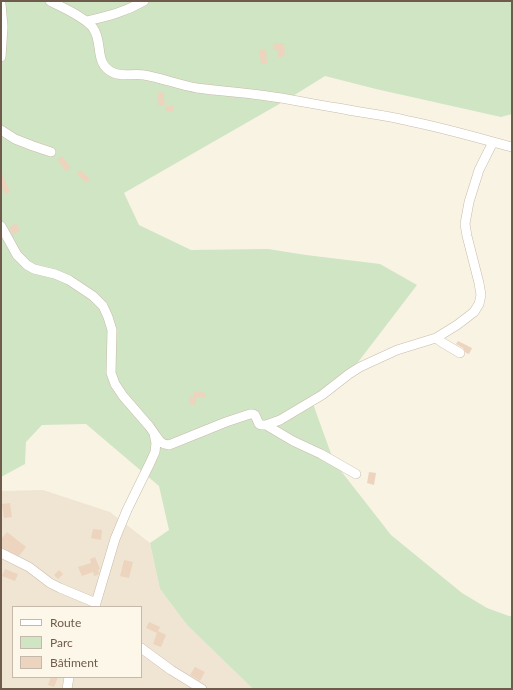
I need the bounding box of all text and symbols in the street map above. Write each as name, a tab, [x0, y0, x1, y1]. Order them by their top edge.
legend	[12, 606, 142, 678]
text: Route	[50, 615, 81, 630]
text: Parc	[50, 635, 73, 650]
text: Bâtiment	[50, 655, 98, 670]

